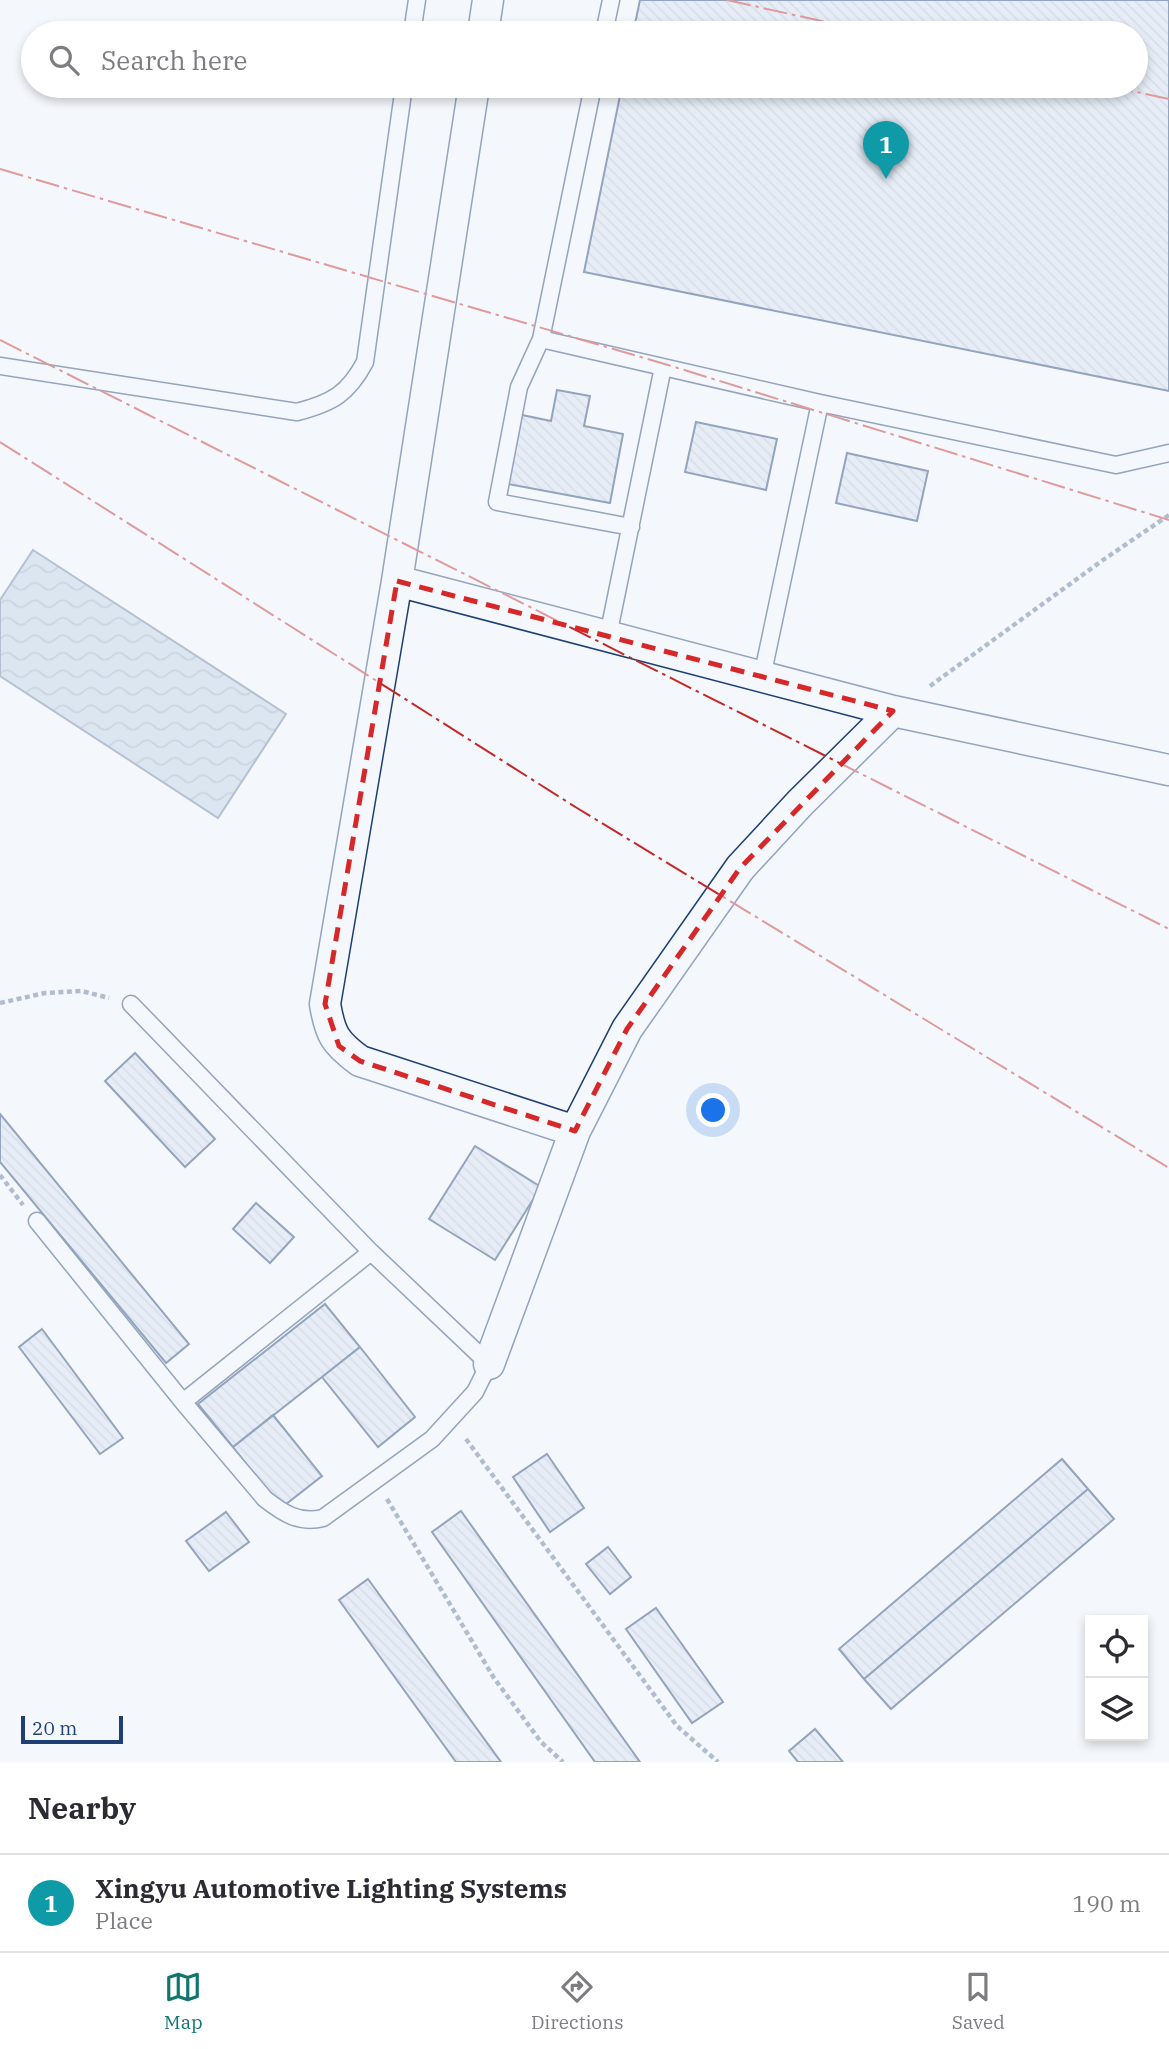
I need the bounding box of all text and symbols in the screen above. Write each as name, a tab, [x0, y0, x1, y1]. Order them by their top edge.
search box	[21, 21, 1148, 98]
icon: search	[45, 41, 83, 79]
text: Search here	[101, 43, 247, 77]
pin: 1	[863, 121, 909, 179]
your location	[696, 1093, 730, 1127]
map controls	[1085, 1615, 1148, 1741]
button: locate	[1085, 1615, 1148, 1678]
button: layers	[1085, 1678, 1148, 1741]
scale bar	[21, 1713, 122, 1745]
text: 20 m	[32, 1716, 77, 1740]
text: Nearby	[28, 1788, 136, 1827]
text: Xingyu Automotive Lighting Systems	[95, 1871, 567, 1905]
text: 1	[44, 1888, 58, 1918]
text: 190 m	[1072, 1888, 1141, 1918]
text: Place	[95, 1905, 153, 1935]
tab: Map	[164, 1968, 203, 2034]
tab: Directions	[531, 1968, 624, 2034]
tab: Saved	[952, 1968, 1005, 2034]

